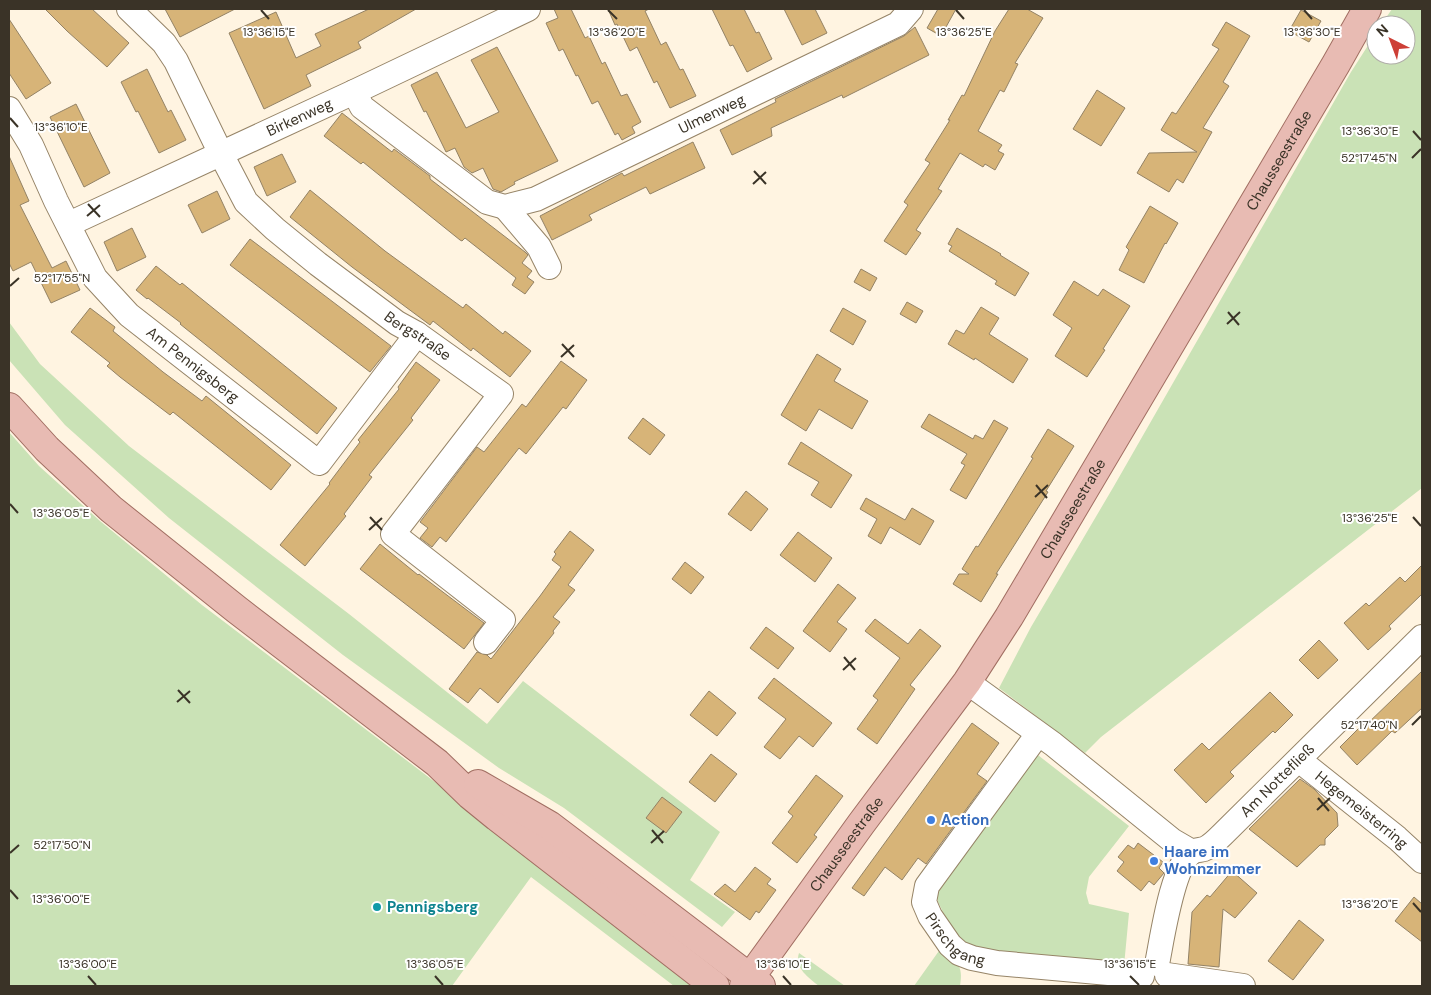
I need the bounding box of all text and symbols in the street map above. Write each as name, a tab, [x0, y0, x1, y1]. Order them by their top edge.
north arrow	[1366, 15, 1416, 65]
text: N	[1372, 20, 1392, 40]
text: 13°36'15"E	[243, 24, 296, 40]
text: 13°36'20"E	[589, 24, 646, 40]
text: 13°36'25"E	[936, 24, 992, 40]
text: 13°36'30"E	[1283, 24, 1341, 40]
street label: Ulmenweg	[675, 89, 748, 139]
street label: Birkenweg	[263, 93, 336, 141]
street label: Chausseestraße	[1242, 106, 1317, 214]
text: 13°36'10"E	[34, 119, 88, 135]
text: 13°36'30"E	[1341, 123, 1399, 139]
text: 52°17'45"N	[1341, 150, 1397, 166]
text: 52°17'55"N	[34, 270, 90, 286]
street label: Bergstraße	[380, 307, 455, 365]
street label: Am Pennigsberg	[142, 322, 243, 407]
street label: Chausseestraße	[1035, 455, 1110, 563]
text: 13°36'05"E	[32, 505, 90, 521]
text: 13°36'25"E	[1342, 510, 1398, 526]
text: 52°17'40"N	[1340, 717, 1398, 733]
street label: Am Nottefließ	[1236, 739, 1319, 822]
street label: Hegemeisterring	[1311, 767, 1412, 853]
street label: Chausseestraße	[805, 792, 888, 896]
place label: Action	[941, 810, 989, 830]
marker: Action	[925, 814, 937, 826]
text: 52°17'50"N	[33, 837, 91, 853]
place label: Haare im Wohnzimmer	[1164, 842, 1261, 879]
marker: Haare im Wohnzimmer	[1148, 855, 1160, 867]
text: 13°36'00"E	[32, 891, 90, 907]
text: 13°36'20"E	[1342, 896, 1399, 912]
place label: Pennigsberg	[387, 897, 478, 917]
marker: Pennigsberg	[371, 901, 383, 913]
street label: Pirschgang	[921, 909, 987, 970]
text: 13°36'00"E	[59, 956, 117, 972]
text: 13°36'05"E	[406, 956, 464, 972]
text: 13°36'10"E	[756, 956, 810, 972]
text: 13°36'15"E	[1104, 956, 1157, 972]

